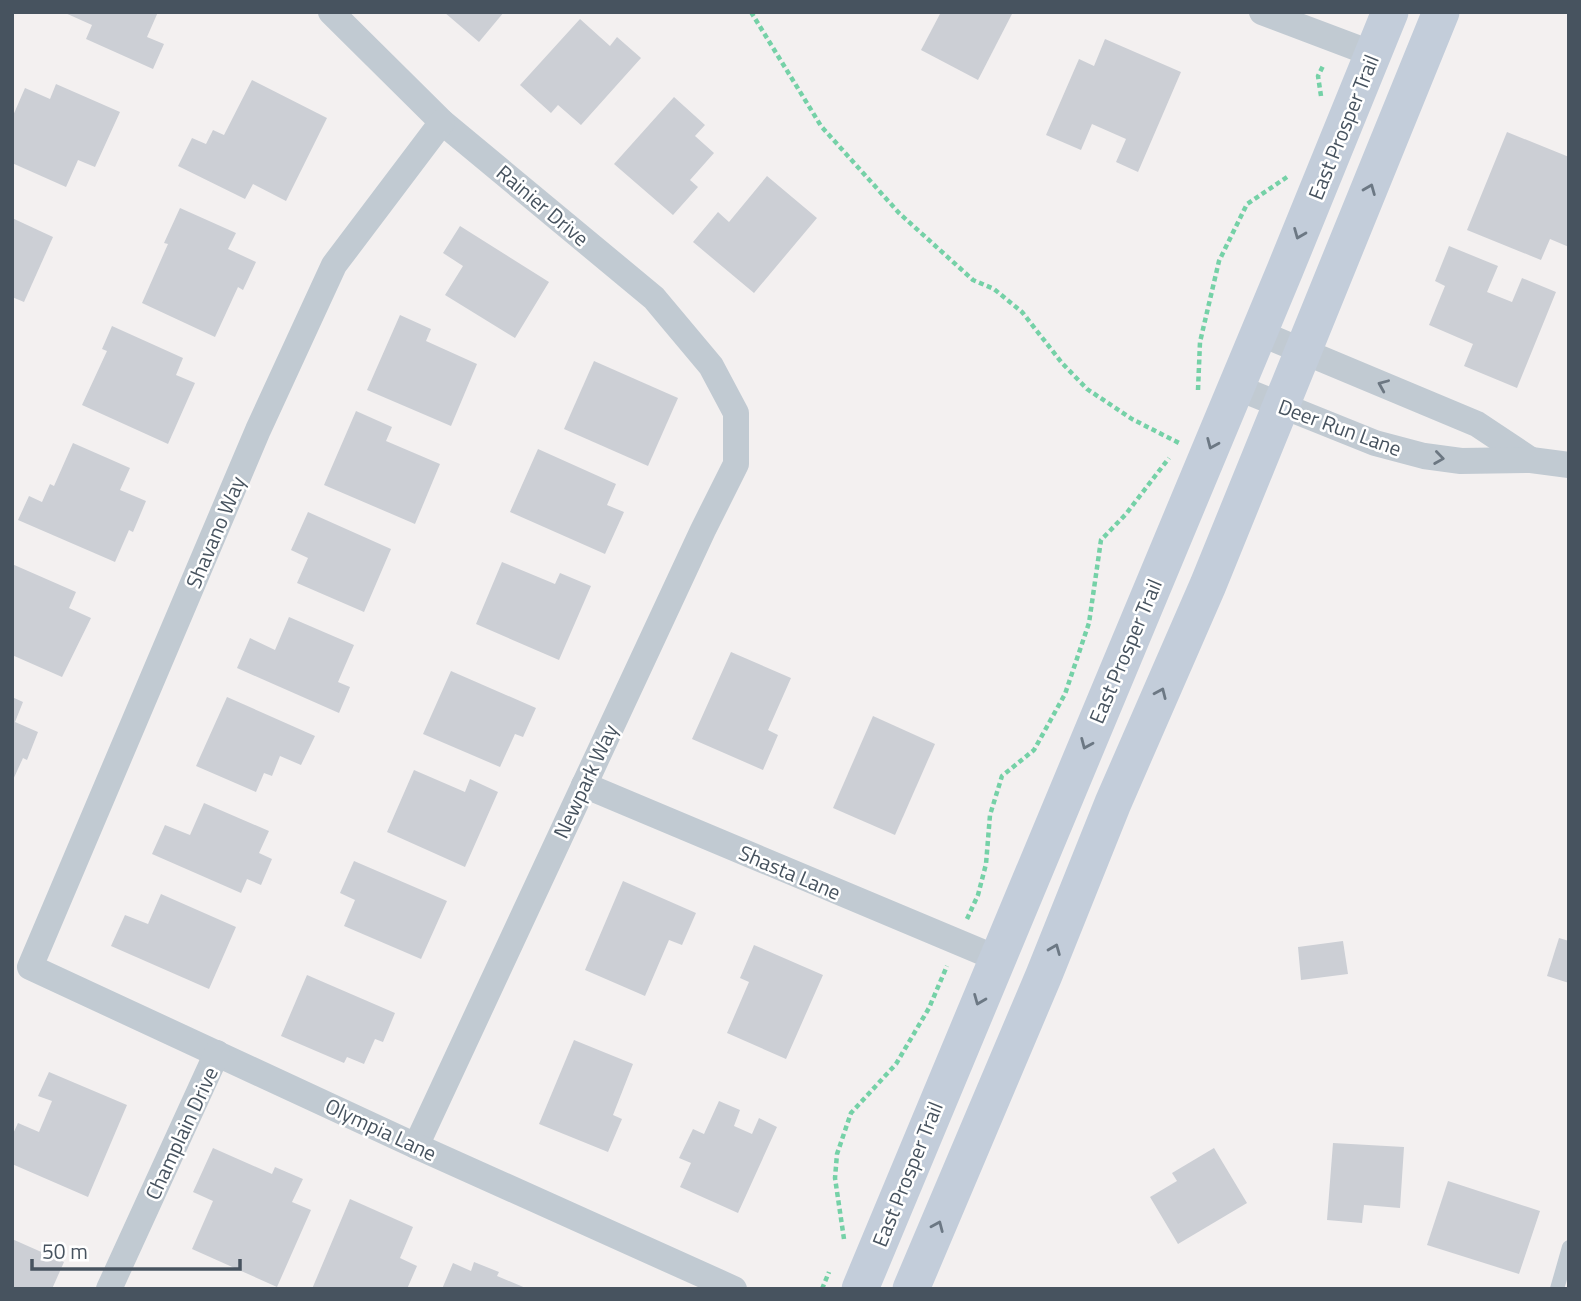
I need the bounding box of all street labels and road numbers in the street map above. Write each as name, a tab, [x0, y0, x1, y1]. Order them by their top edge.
street label: East Prosper Trail	[1299, 49, 1387, 205]
street label: Rainier Drive	[490, 157, 596, 253]
street label: Deer Run Lane	[1274, 390, 1406, 464]
street label: Shavano Way	[177, 471, 253, 593]
street label: East Prosper Trail	[1080, 574, 1170, 728]
street label: Newpark Way	[545, 719, 625, 843]
street label: Shasta Lane	[734, 836, 846, 908]
street label: Champlain Drive	[136, 1061, 226, 1205]
street label: Olympia Lane	[320, 1089, 442, 1169]
street label: East Prosper Trail	[863, 1096, 951, 1252]

